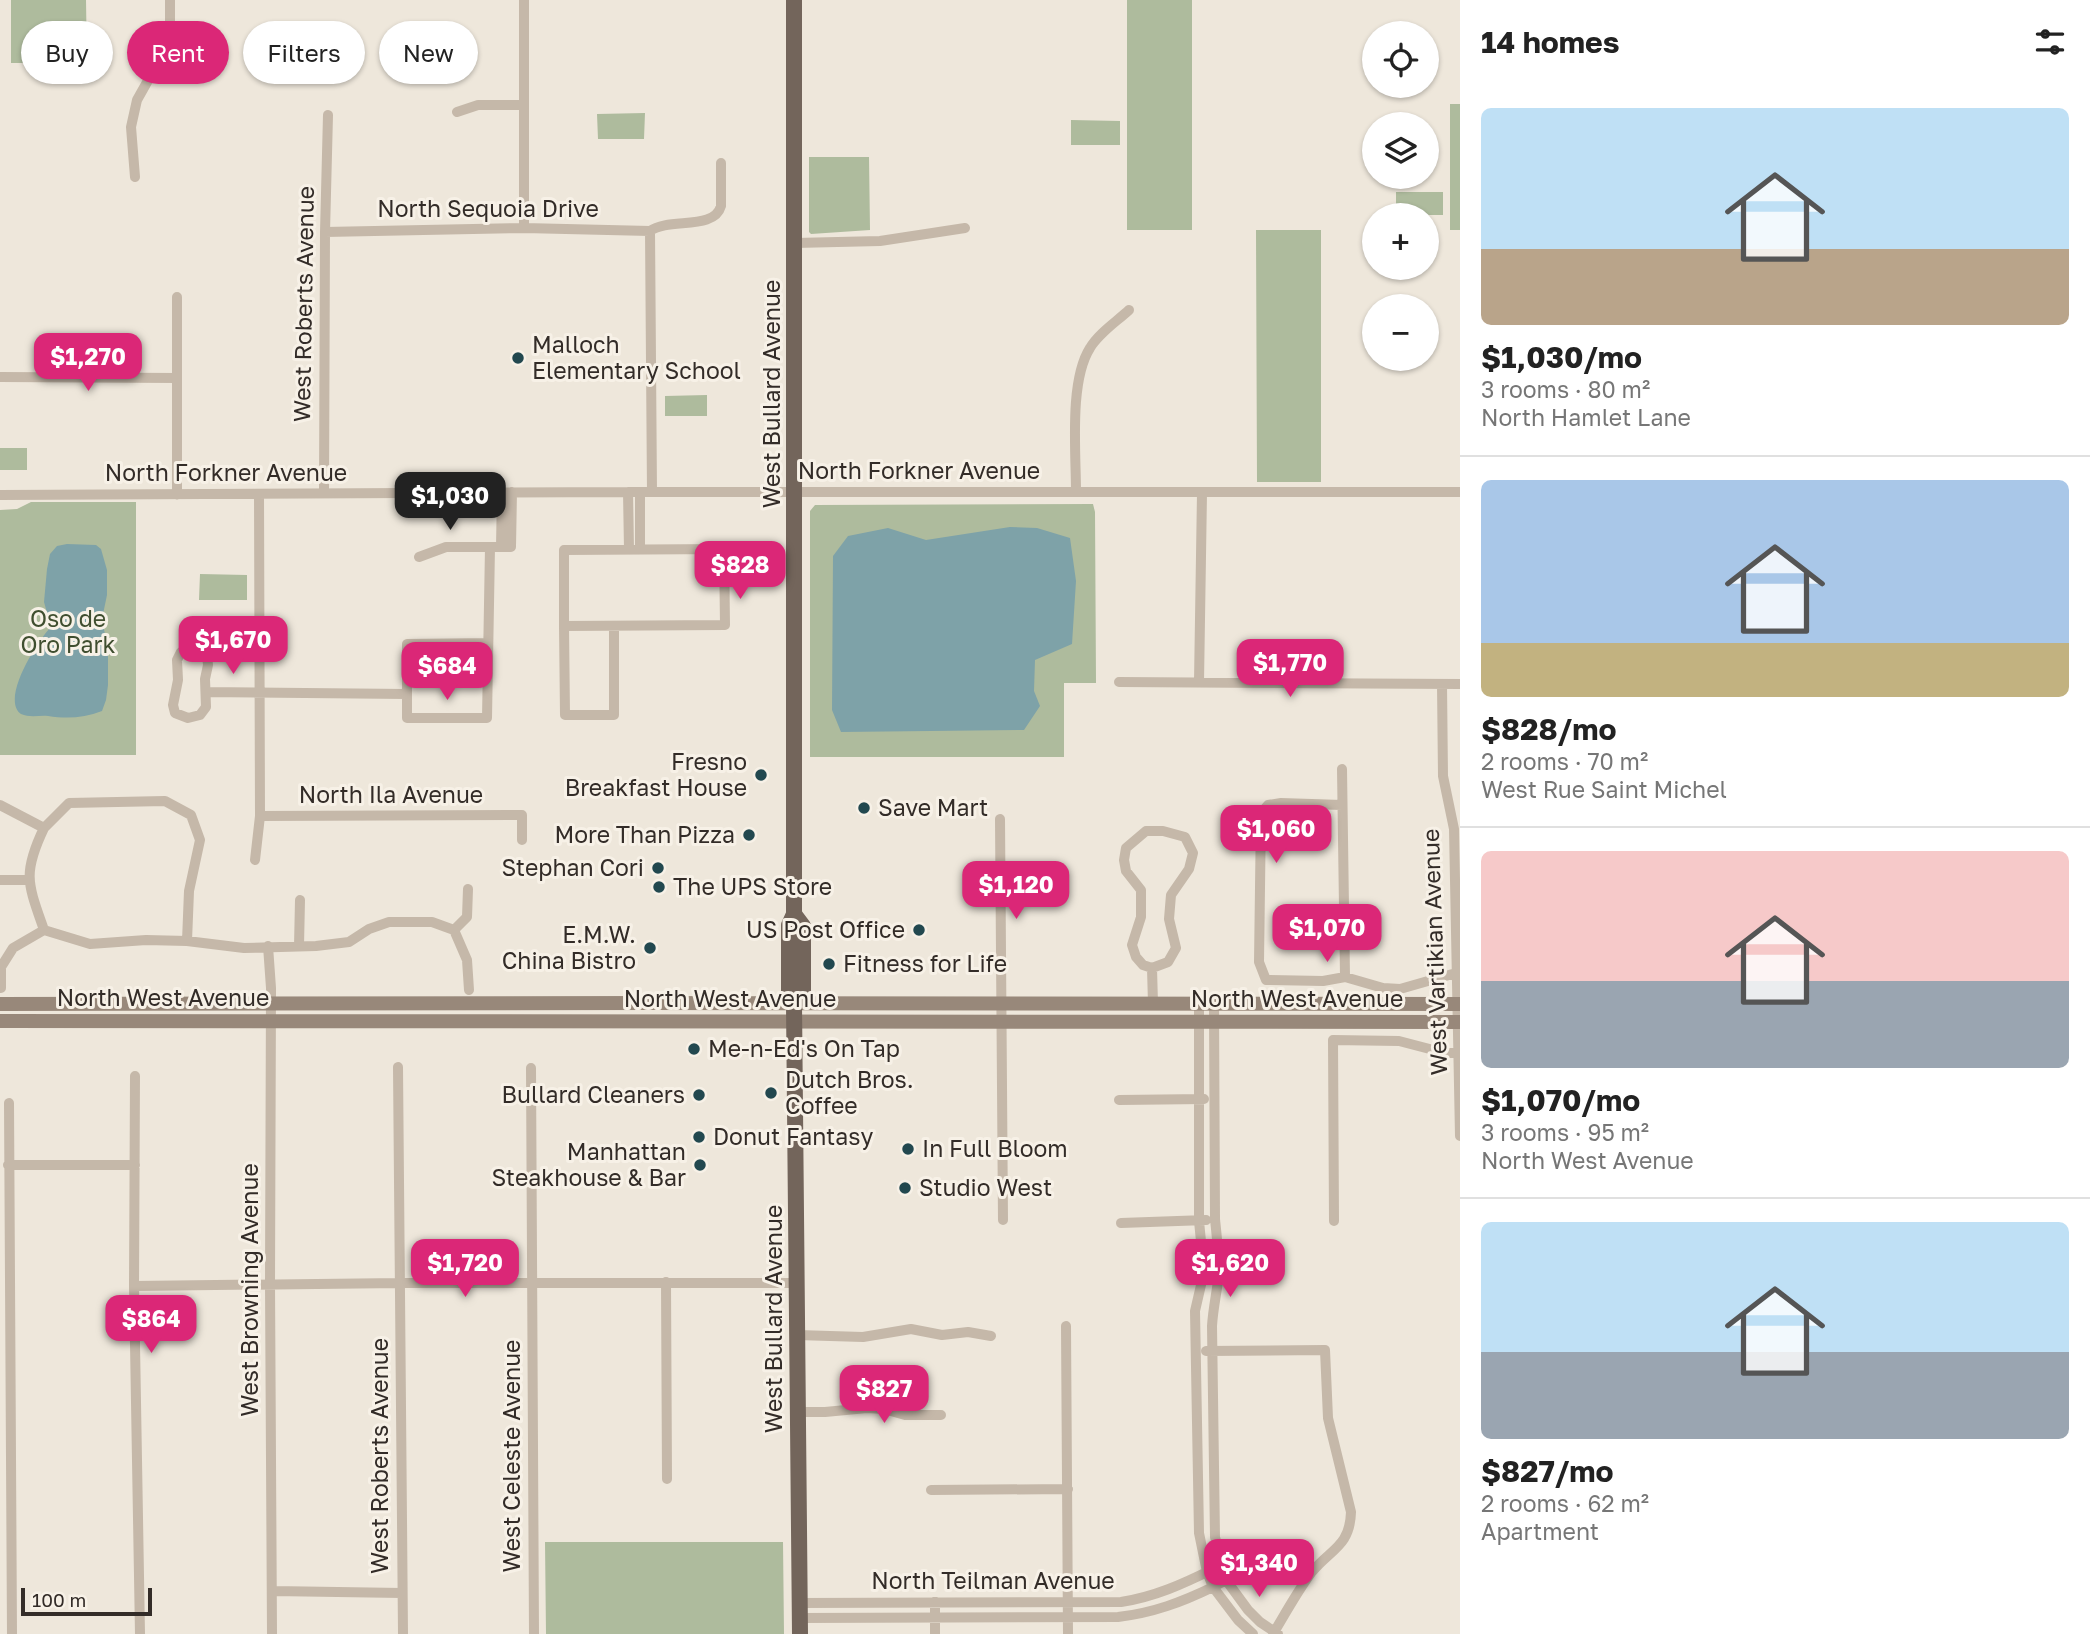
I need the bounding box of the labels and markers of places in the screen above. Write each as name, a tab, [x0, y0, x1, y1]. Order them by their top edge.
place label: Malloch Elementary School	[532, 330, 741, 384]
pin: $1,270	[31, 334, 145, 393]
marker: Malloch Elementary School	[510, 350, 526, 366]
pin: $1,030	[393, 472, 507, 532]
pin: $828	[699, 542, 781, 601]
pin: $1,670	[176, 616, 290, 676]
pin: $1,770	[1233, 640, 1347, 699]
pin: $684	[406, 642, 488, 702]
place label: Fresno Breakfast House	[565, 747, 747, 801]
marker: Fresno Breakfast House	[753, 767, 769, 783]
place label: Save Mart	[878, 793, 988, 821]
marker: Save Mart	[856, 800, 872, 816]
pin: $1,060	[1219, 806, 1333, 865]
place label: More Than Pizza	[554, 820, 735, 848]
marker: More Than Pizza	[741, 827, 757, 843]
place label: Stephan Cori	[501, 853, 644, 881]
marker: Stephan Cori	[650, 860, 666, 876]
pin: $1,120	[959, 862, 1073, 921]
place label: The UPS Store	[673, 872, 832, 900]
marker: The UPS Store	[651, 879, 667, 895]
pin: $1,070	[1270, 904, 1384, 964]
place label: US Post Office	[746, 915, 905, 943]
place label: E.M.W. China Bistro	[502, 920, 636, 974]
marker: US Post Office	[911, 922, 927, 938]
marker: E.M.W. China Bistro	[642, 940, 658, 956]
place label: Fitness for Life	[843, 949, 1007, 977]
marker: Fitness for Life	[821, 956, 837, 972]
place label: Me-n-Ed's On Tap	[708, 1034, 900, 1062]
marker: Me-n-Ed's On Tap	[686, 1041, 702, 1057]
place label: Dutch Bros. Coffee	[785, 1065, 914, 1119]
place label: Bullard Cleaners	[502, 1080, 685, 1108]
marker: Dutch Bros. Coffee	[763, 1085, 779, 1101]
marker: Bullard Cleaners	[691, 1087, 707, 1103]
place label: Donut Fantasy	[713, 1122, 873, 1150]
marker: Donut Fantasy	[691, 1129, 707, 1145]
place label: In Full Bloom	[922, 1134, 1068, 1162]
place label: Manhattan Steakhouse & Bar	[492, 1137, 686, 1191]
marker: In Full Bloom	[900, 1141, 916, 1157]
marker: Manhattan Steakhouse & Bar	[692, 1157, 708, 1173]
place label: Studio West	[919, 1173, 1052, 1201]
marker: Studio West	[897, 1180, 913, 1196]
pin: $1,720	[408, 1240, 522, 1299]
pin: $1,620	[1173, 1240, 1287, 1299]
pin: $864	[110, 1296, 192, 1355]
pin: $827	[843, 1366, 925, 1425]
pin: $1,340	[1202, 1540, 1316, 1599]

